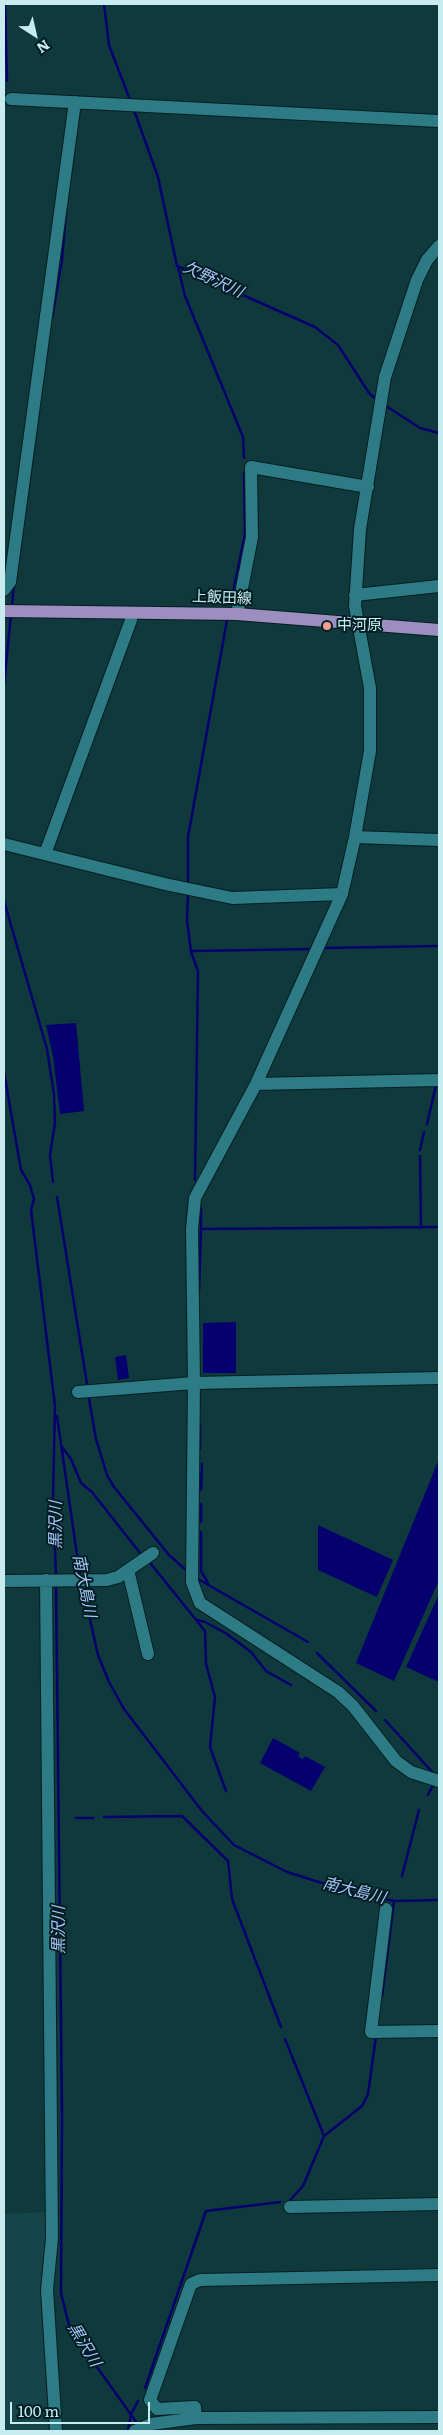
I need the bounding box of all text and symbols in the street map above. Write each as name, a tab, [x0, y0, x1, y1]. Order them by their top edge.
north arrow	[10, 10, 60, 60]
text: N	[33, 36, 54, 59]
water label: 欠野沢川	[180, 258, 246, 302]
street label: 上飯田線	[192, 588, 252, 608]
place label: 中河原	[337, 617, 382, 635]
marker: 中河原	[321, 620, 333, 632]
water label: 黒沢川	[46, 1501, 66, 1549]
water label: 南大島川	[68, 1553, 100, 1619]
water label: 南大島川	[321, 1874, 387, 1908]
water label: 黒沢川	[49, 1906, 69, 1954]
water label: 黒沢川	[63, 2319, 105, 2371]
scale bar	[12, 2392, 152, 2424]
text: 100 m	[18, 2399, 59, 2422]

